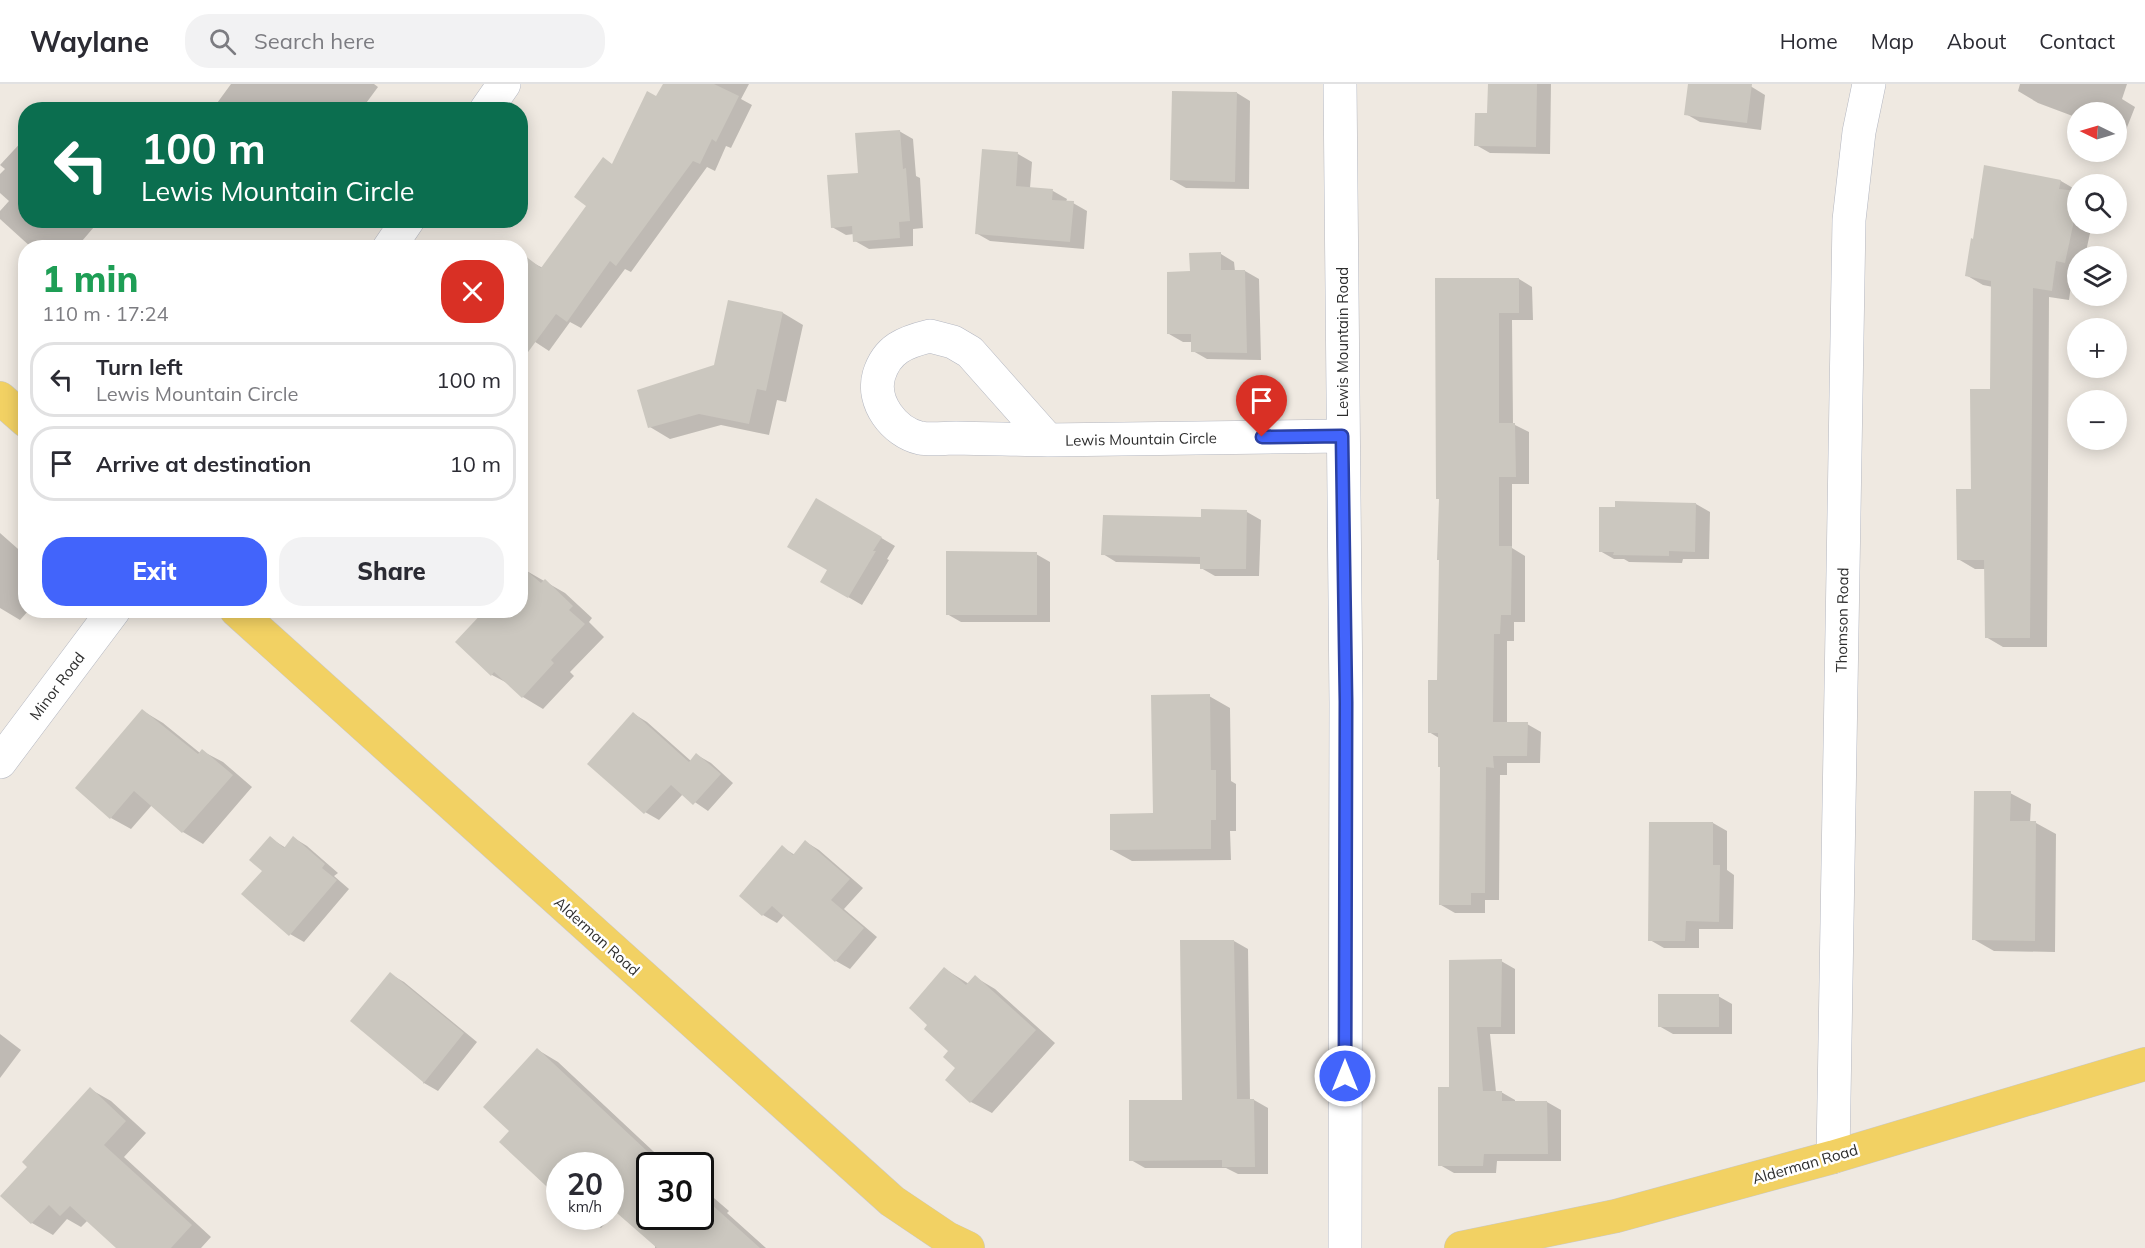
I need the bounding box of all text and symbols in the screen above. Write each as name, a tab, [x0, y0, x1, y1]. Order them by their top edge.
search box	[185, 14, 605, 68]
text: Waylane	[30, 24, 149, 59]
icon: search	[206, 25, 239, 58]
text: Search here	[254, 27, 375, 55]
text: Home	[1780, 28, 1838, 54]
text: Map	[1871, 28, 1914, 54]
text: About	[1947, 28, 2006, 54]
text: Contact	[2039, 28, 2115, 54]
north arrow	[2067, 102, 2127, 162]
map controls	[2067, 102, 2127, 450]
text: 100 m	[141, 122, 266, 175]
icon: left	[42, 126, 120, 204]
text: Lewis Mountain Circle	[141, 174, 414, 208]
button: search	[2067, 174, 2127, 234]
button: layers	[2067, 246, 2127, 306]
text: 1 min	[42, 256, 138, 301]
button: close	[441, 260, 504, 323]
street label: Lewis Mountain Road	[1333, 267, 1352, 417]
text: 110 m · 17:24	[42, 301, 168, 326]
button: +	[2067, 318, 2127, 378]
text: Turn left	[96, 353, 183, 381]
icon: left	[45, 363, 78, 396]
text: 100 m	[436, 366, 501, 394]
pin	[1236, 375, 1287, 437]
text: Lewis Mountain Circle	[96, 381, 298, 406]
icon: arrive	[1245, 384, 1278, 417]
button: −	[2067, 390, 2127, 450]
street label: Lewis Mountain Circle	[1065, 428, 1217, 450]
icon: arrive	[45, 447, 78, 480]
text: Arrive at destination	[96, 450, 311, 478]
text: 10 m	[450, 450, 501, 478]
button: Exit	[42, 537, 267, 606]
button: Share	[279, 537, 504, 606]
street label: Thomson Road	[1832, 567, 1852, 673]
street label: Minor Road	[25, 648, 89, 724]
street label: Alderman Road	[550, 893, 644, 979]
position arrow	[1313, 1044, 1377, 1108]
street label: Alderman Road	[1750, 1140, 1860, 1188]
speed limit sign: 30	[636, 1152, 714, 1230]
text: 20	[567, 1165, 603, 1203]
text: km/h	[568, 1197, 602, 1216]

